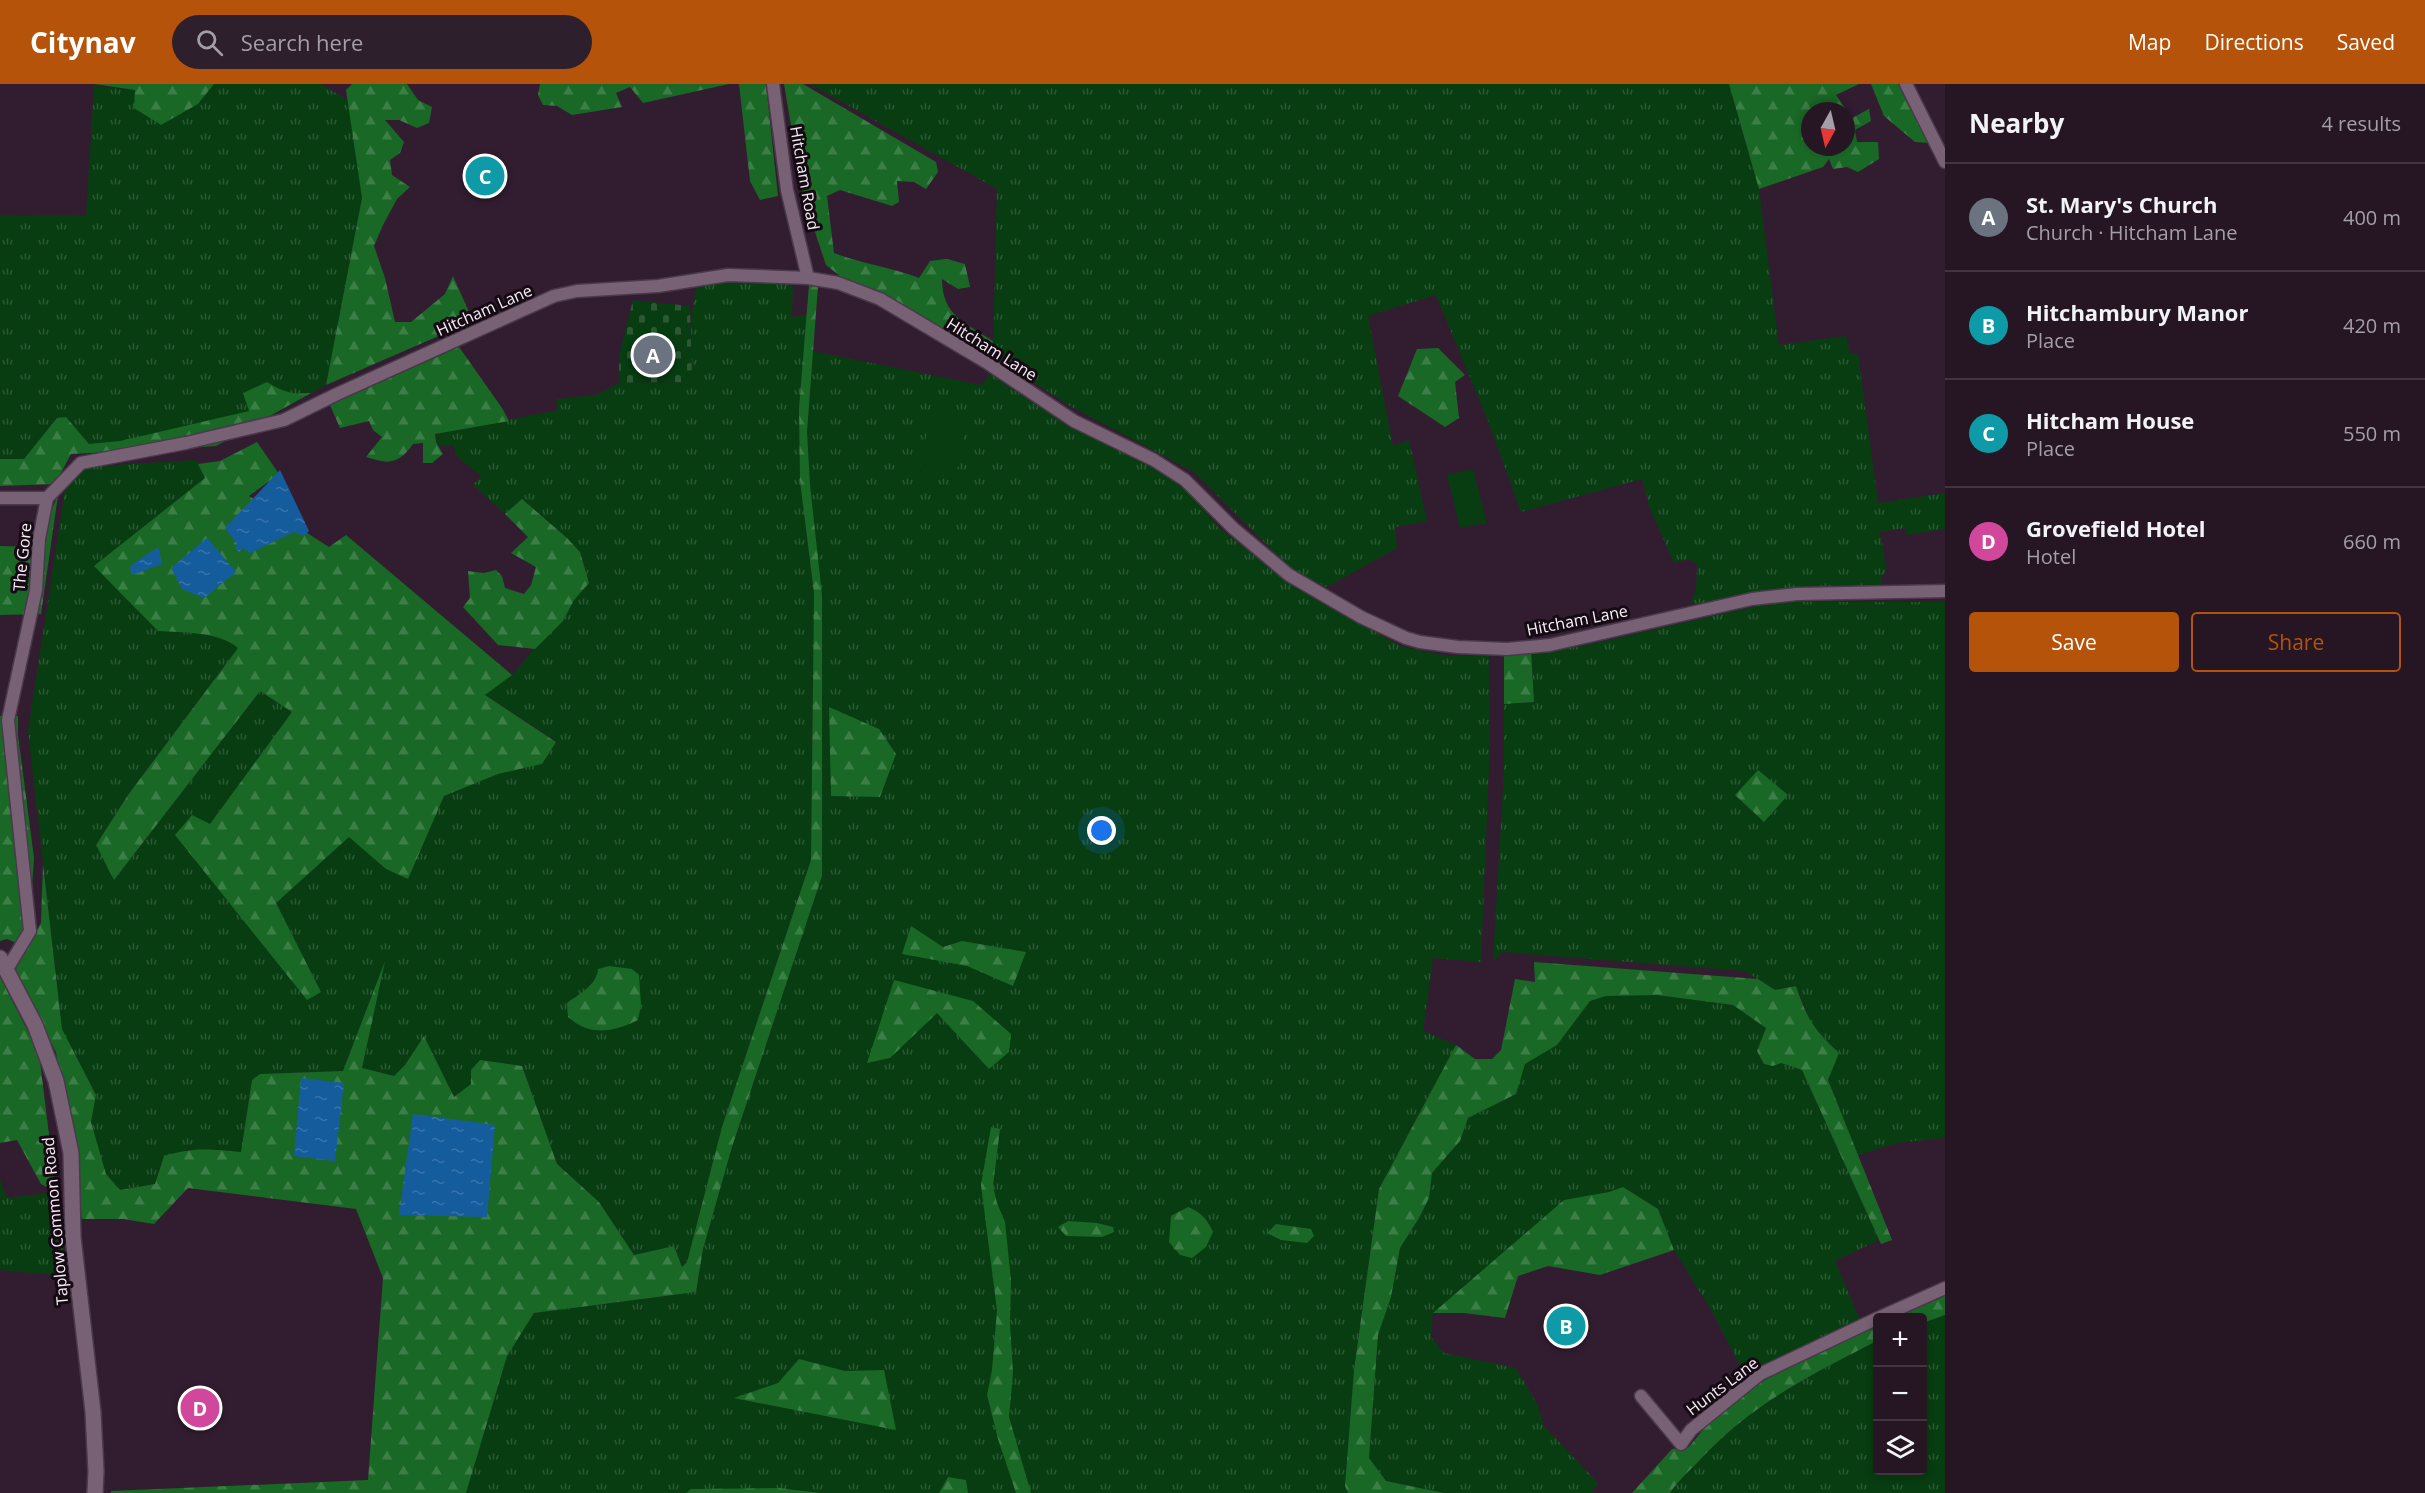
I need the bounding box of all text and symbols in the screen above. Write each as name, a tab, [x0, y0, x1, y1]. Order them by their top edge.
search box	[172, 15, 592, 69]
text: Citynav	[30, 23, 136, 61]
icon: search	[193, 26, 226, 59]
text: Search here	[241, 27, 363, 57]
text: Map	[2128, 28, 2171, 56]
text: Directions	[2204, 28, 2304, 56]
text: Saved	[2337, 28, 2395, 56]
north arrow	[1801, 102, 1855, 156]
text: Nearby	[1969, 105, 2064, 141]
text: 4 results	[2321, 110, 2401, 137]
street label: Hitcham Road	[785, 124, 825, 232]
pin: C	[466, 154, 504, 199]
text: St. Mary's Church	[2026, 189, 2217, 219]
text: A	[1982, 204, 1995, 231]
text: 400 m	[2343, 204, 2401, 231]
text: Church · Hitcham Lane	[2026, 219, 2237, 246]
street label: Hitcham Lane	[433, 279, 535, 341]
text: Hitchambury Manor	[2026, 297, 2248, 327]
street label: Hitcham Lane	[943, 312, 1041, 386]
text: B	[1982, 312, 1995, 339]
text: 420 m	[2343, 312, 2401, 339]
text: Place	[2026, 327, 2075, 354]
pin: A	[634, 332, 672, 378]
text: Hitcham House	[2026, 405, 2194, 435]
text: C	[1982, 420, 1995, 447]
text: 550 m	[2343, 420, 2401, 447]
text: Place	[2026, 435, 2075, 462]
text: Grovefield Hotel	[2026, 513, 2205, 543]
street label: The Gore	[7, 522, 37, 592]
text: D	[1981, 528, 1996, 555]
text: 660 m	[2343, 528, 2401, 555]
text: Hotel	[2026, 543, 2076, 570]
street label: Hitcham Lane	[1524, 599, 1630, 641]
button: Save	[1969, 612, 2179, 672]
button: Share	[2191, 612, 2401, 672]
your location	[1087, 816, 1116, 845]
street label: Taplow Common Road	[37, 1136, 73, 1306]
pin: B	[1546, 1304, 1586, 1348]
map controls	[1873, 1313, 1927, 1475]
button: +	[1873, 1313, 1927, 1367]
street label: Hunts Lane	[1681, 1352, 1763, 1420]
button: −	[1873, 1367, 1927, 1421]
pin: D	[180, 1386, 220, 1430]
button: layers	[1873, 1421, 1927, 1475]

